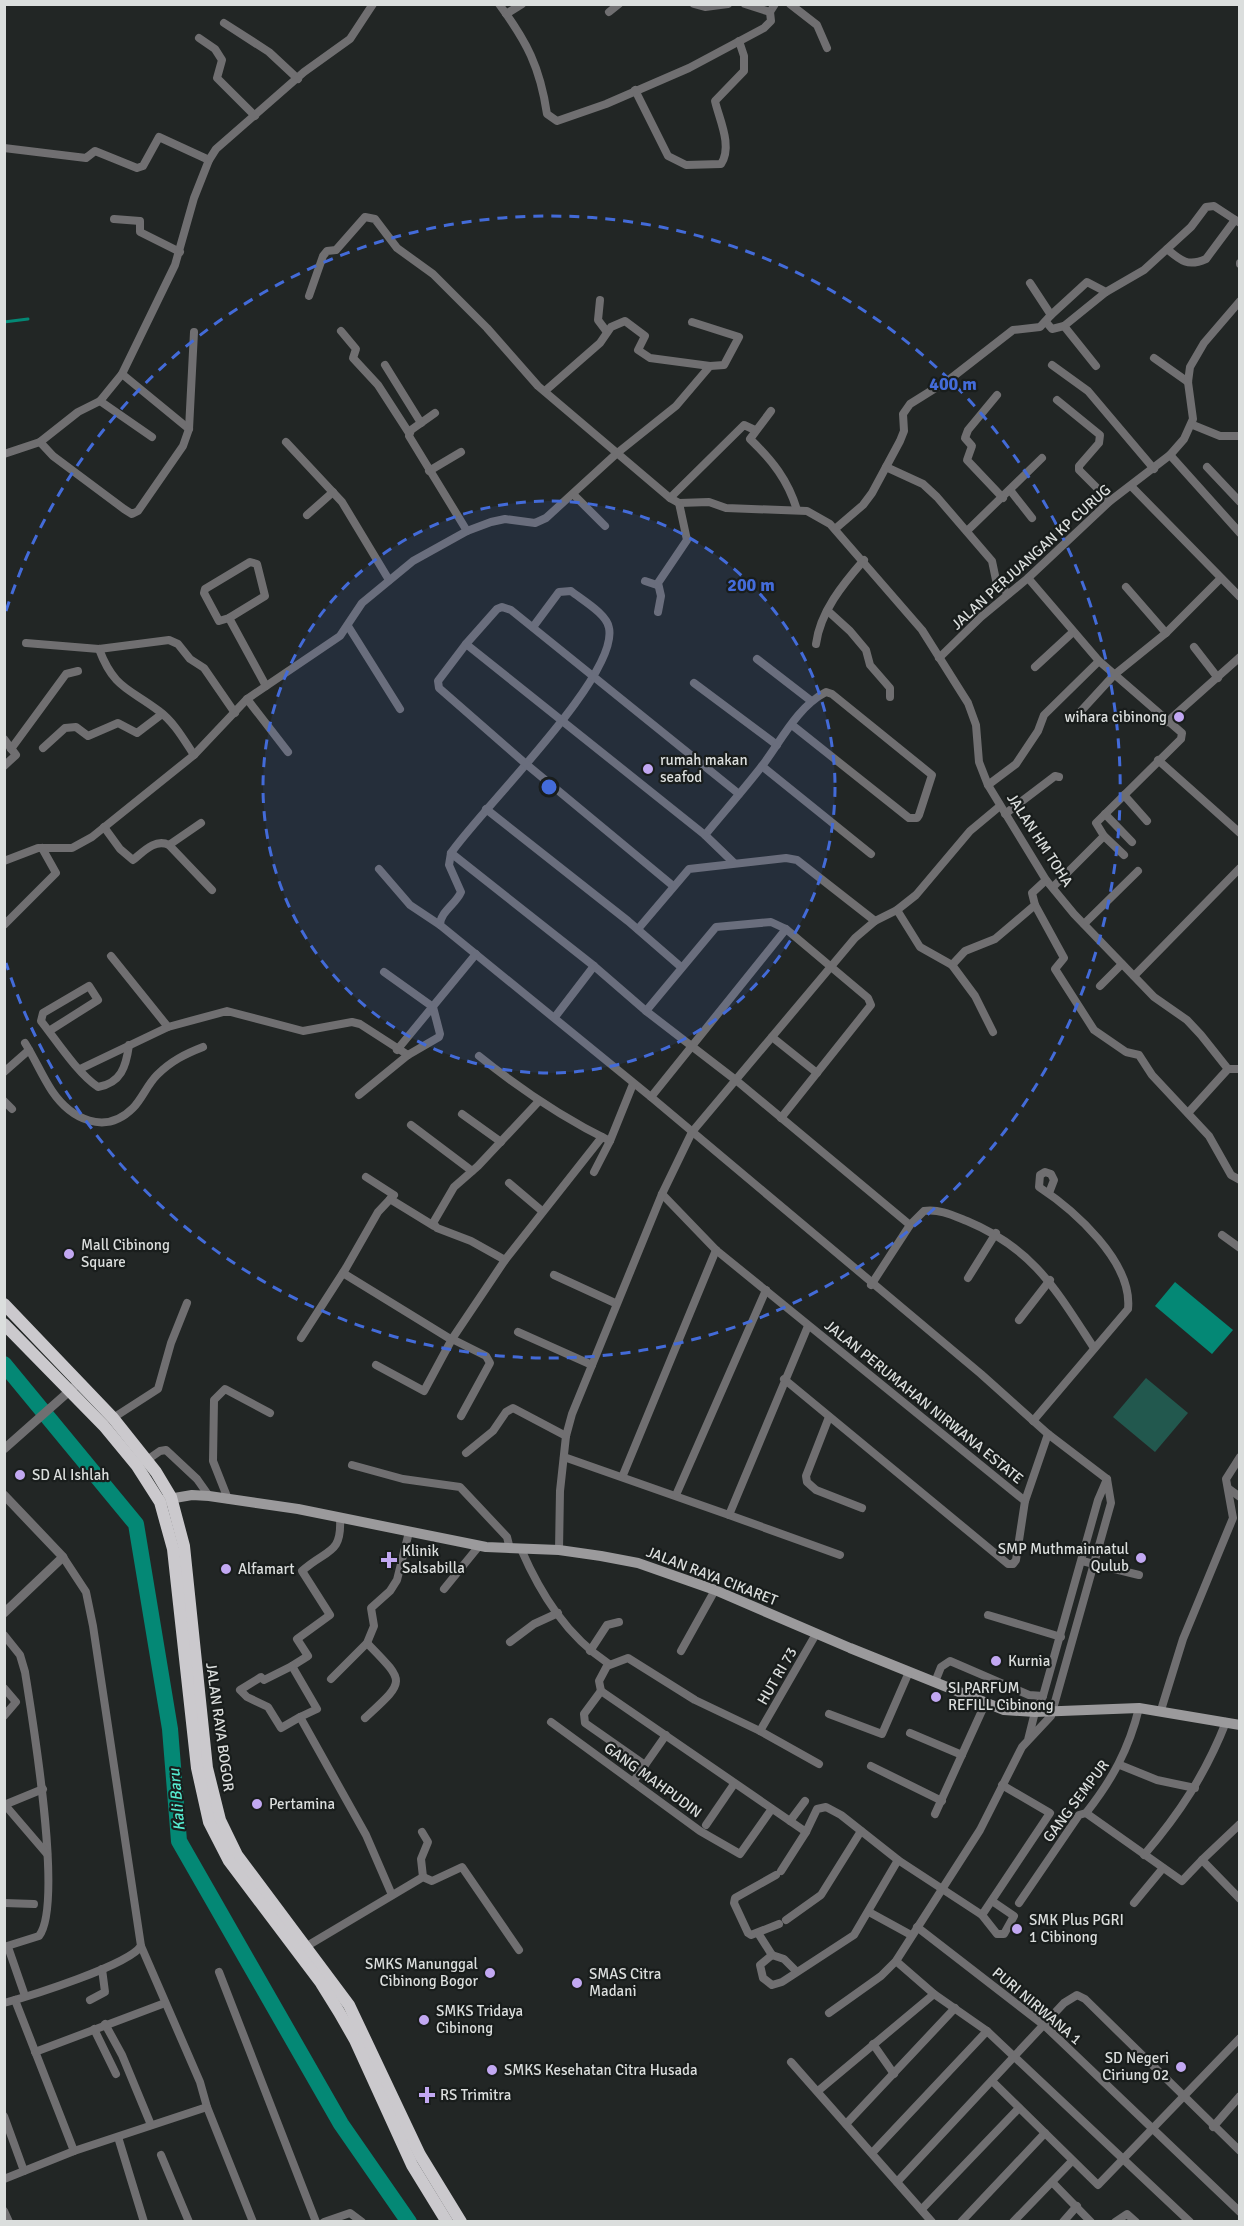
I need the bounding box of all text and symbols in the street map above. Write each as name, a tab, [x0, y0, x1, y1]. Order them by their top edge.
text: 400 m	[929, 373, 977, 395]
street label: JALAN PERJUANGAN KP CURUG	[948, 481, 1114, 633]
text: 200 m	[727, 574, 775, 596]
place label: wihara cibinong	[1064, 708, 1167, 726]
marker: wihara cibinong	[1172, 710, 1186, 724]
place label: rumah makan seafod	[660, 751, 748, 786]
marker: rumah makan seafod	[641, 762, 655, 776]
centre of rings	[539, 777, 559, 797]
street label: JALAN HM TOHA	[1003, 790, 1077, 890]
place label: Mall Cibinong Square	[81, 1236, 170, 1271]
marker: Mall Cibinong Square	[62, 1247, 76, 1261]
street label: JALAN PERUMAHAN NIRWANA ESTATE	[821, 1316, 1027, 1488]
place label: SD Al Ishlah	[32, 1466, 109, 1484]
marker: SD Al Ishlah	[13, 1468, 27, 1482]
place label: SMP Muthmainnatul Qulub	[998, 1540, 1129, 1575]
place label: Klinik Salsabilla	[402, 1542, 465, 1577]
street label: JALAN RAYA CIKARET	[644, 1543, 781, 1610]
marker: Klinik Salsabilla	[380, 1551, 398, 1569]
marker: SMP Muthmainnatul Qulub	[1134, 1551, 1148, 1565]
place label: Alfamart	[238, 1560, 295, 1578]
marker: Alfamart	[219, 1562, 233, 1576]
street label: HUT RI 73	[753, 1644, 801, 1708]
place label: Kurnia	[1008, 1652, 1050, 1670]
marker: Kurnia	[989, 1654, 1003, 1668]
street label: JALAN RAYA BOGOR	[202, 1661, 238, 1793]
place label: SI PARFUM REFILL Cibinong	[948, 1679, 1054, 1714]
marker: SI PARFUM REFILL Cibinong	[929, 1690, 943, 1704]
street label: GANG MAHPUDIN	[601, 1739, 705, 1821]
street label: GANG SEMPUR	[1039, 1756, 1113, 1846]
water label: Kali Baru	[164, 1767, 190, 1832]
place label: Pertamina	[269, 1795, 335, 1813]
marker: Pertamina	[250, 1797, 264, 1811]
place label: SMK Plus PGRI 1 Cibinong	[1029, 1911, 1124, 1946]
marker: SMK Plus PGRI 1 Cibinong	[1010, 1922, 1024, 1936]
place label: SMKS Manunggal Cibinong Bogor	[365, 1955, 478, 1990]
street label: PURI NIRWANA 1	[989, 1963, 1085, 2049]
place label: SMAS Citra Madani	[589, 1965, 661, 2000]
marker: SMKS Manunggal Cibinong Bogor	[483, 1966, 497, 1980]
marker: SMAS Citra Madani	[570, 1976, 584, 1990]
place label: SMKS Tridaya Cibinong	[436, 2002, 523, 2037]
marker: SMKS Tridaya Cibinong	[417, 2013, 431, 2027]
place label: SD Negeri Ciriung 02	[1102, 2049, 1169, 2084]
marker: SD Negeri Ciriung 02	[1174, 2060, 1188, 2074]
place label: SMKS Kesehatan Citra Husada	[504, 2061, 698, 2079]
marker: SMKS Kesehatan Citra Husada	[485, 2063, 499, 2077]
marker: RS Trimitra	[418, 2086, 436, 2104]
place label: RS Trimitra	[440, 2086, 511, 2104]

